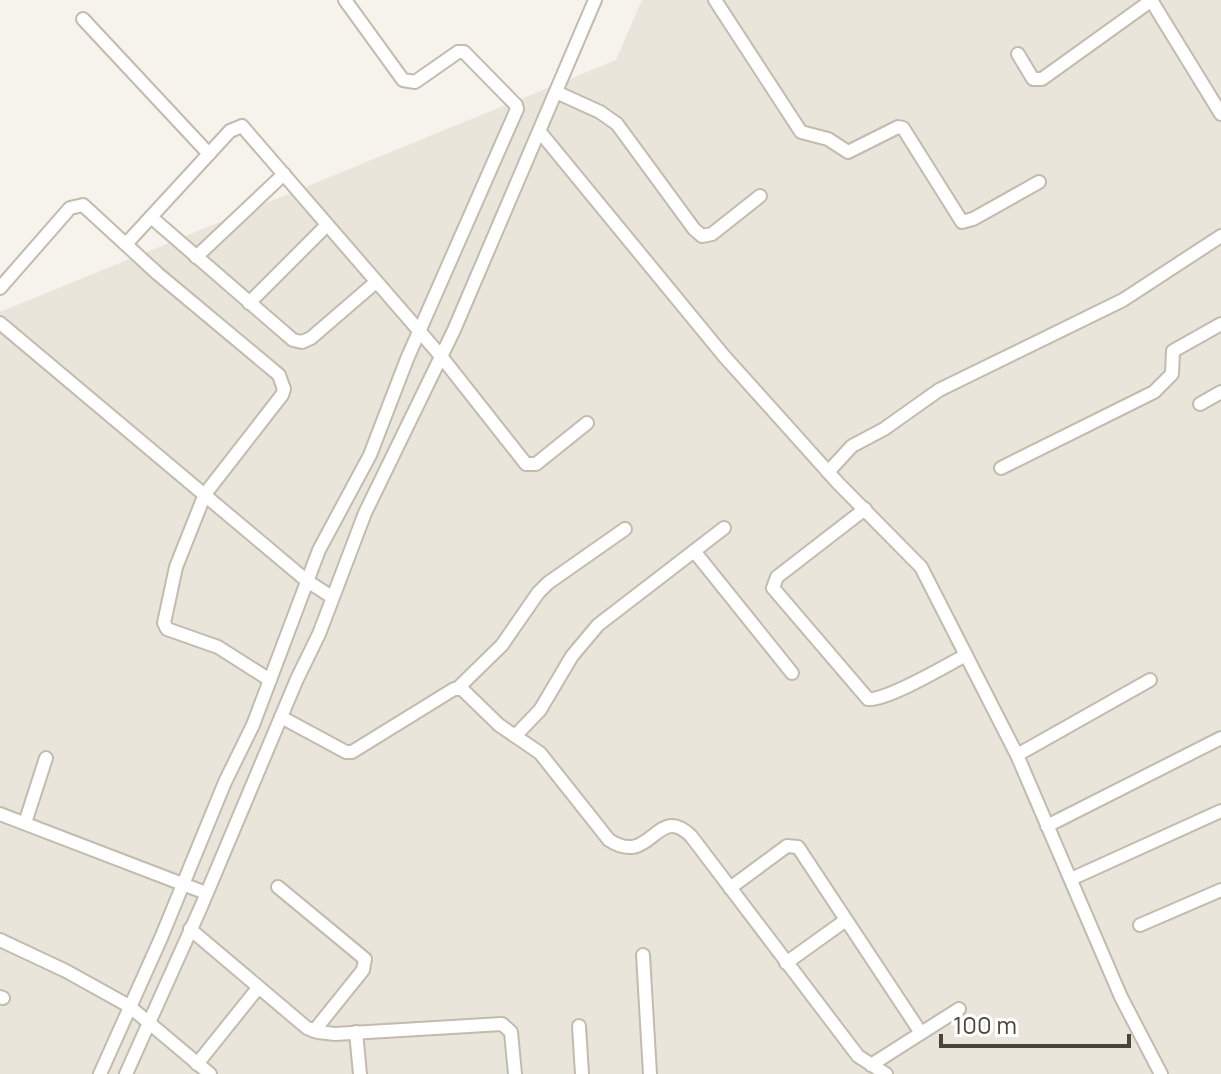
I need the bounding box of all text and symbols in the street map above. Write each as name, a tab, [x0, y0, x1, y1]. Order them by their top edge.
scale bar	[941, 998, 1129, 1048]
text: 100 m	[953, 1008, 1017, 1041]

